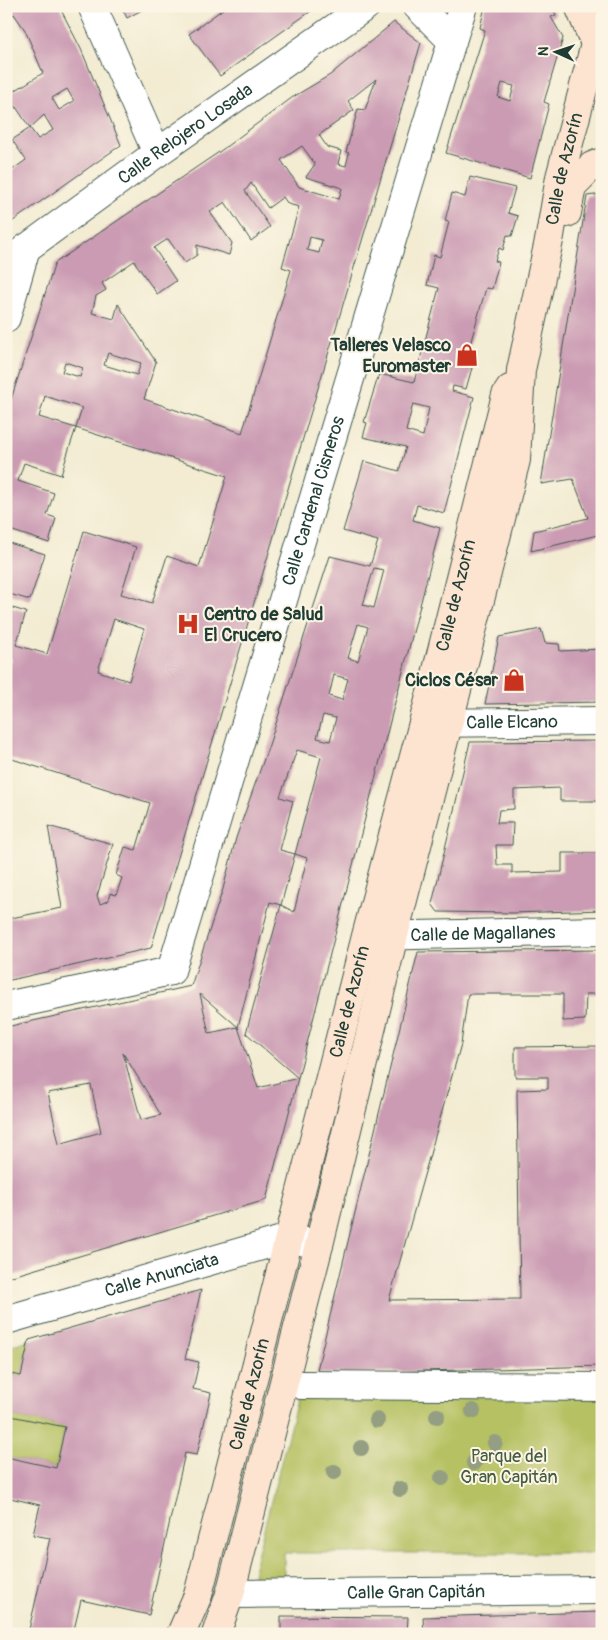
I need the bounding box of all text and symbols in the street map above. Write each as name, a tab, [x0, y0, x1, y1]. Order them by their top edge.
north arrow	[530, 28, 580, 78]
text: N	[535, 46, 552, 57]
street label: Calle Relojero Losada	[113, 78, 257, 189]
street label: Calle de Azorín	[541, 110, 588, 227]
place label: Talleres Velasco Euromaster	[329, 334, 452, 378]
shop icon: Talleres Velasco Euromaster	[454, 342, 480, 368]
street label: Calle Cardenal Cisneros	[277, 413, 350, 588]
street label: Calle de Azorín	[431, 537, 481, 654]
place label: Centro de Salud El Crucero	[204, 603, 324, 647]
hospital icon: Centro de Salud El Crucero	[175, 611, 201, 637]
shop icon: Ciclos César	[501, 667, 527, 693]
place label: Ciclos César	[405, 669, 499, 692]
street label: Calle Elcano	[466, 710, 558, 734]
street label: Calle de Magallanes	[410, 921, 556, 947]
street label: Calle de Azorín	[324, 943, 375, 1060]
street label: Calle Anunciata	[102, 1247, 221, 1302]
street label: Calle de Azorín	[224, 1335, 275, 1452]
park label: Parque del Gran Capitán	[460, 1445, 558, 1489]
street label: Calle Gran Capitán	[347, 1580, 485, 1604]

